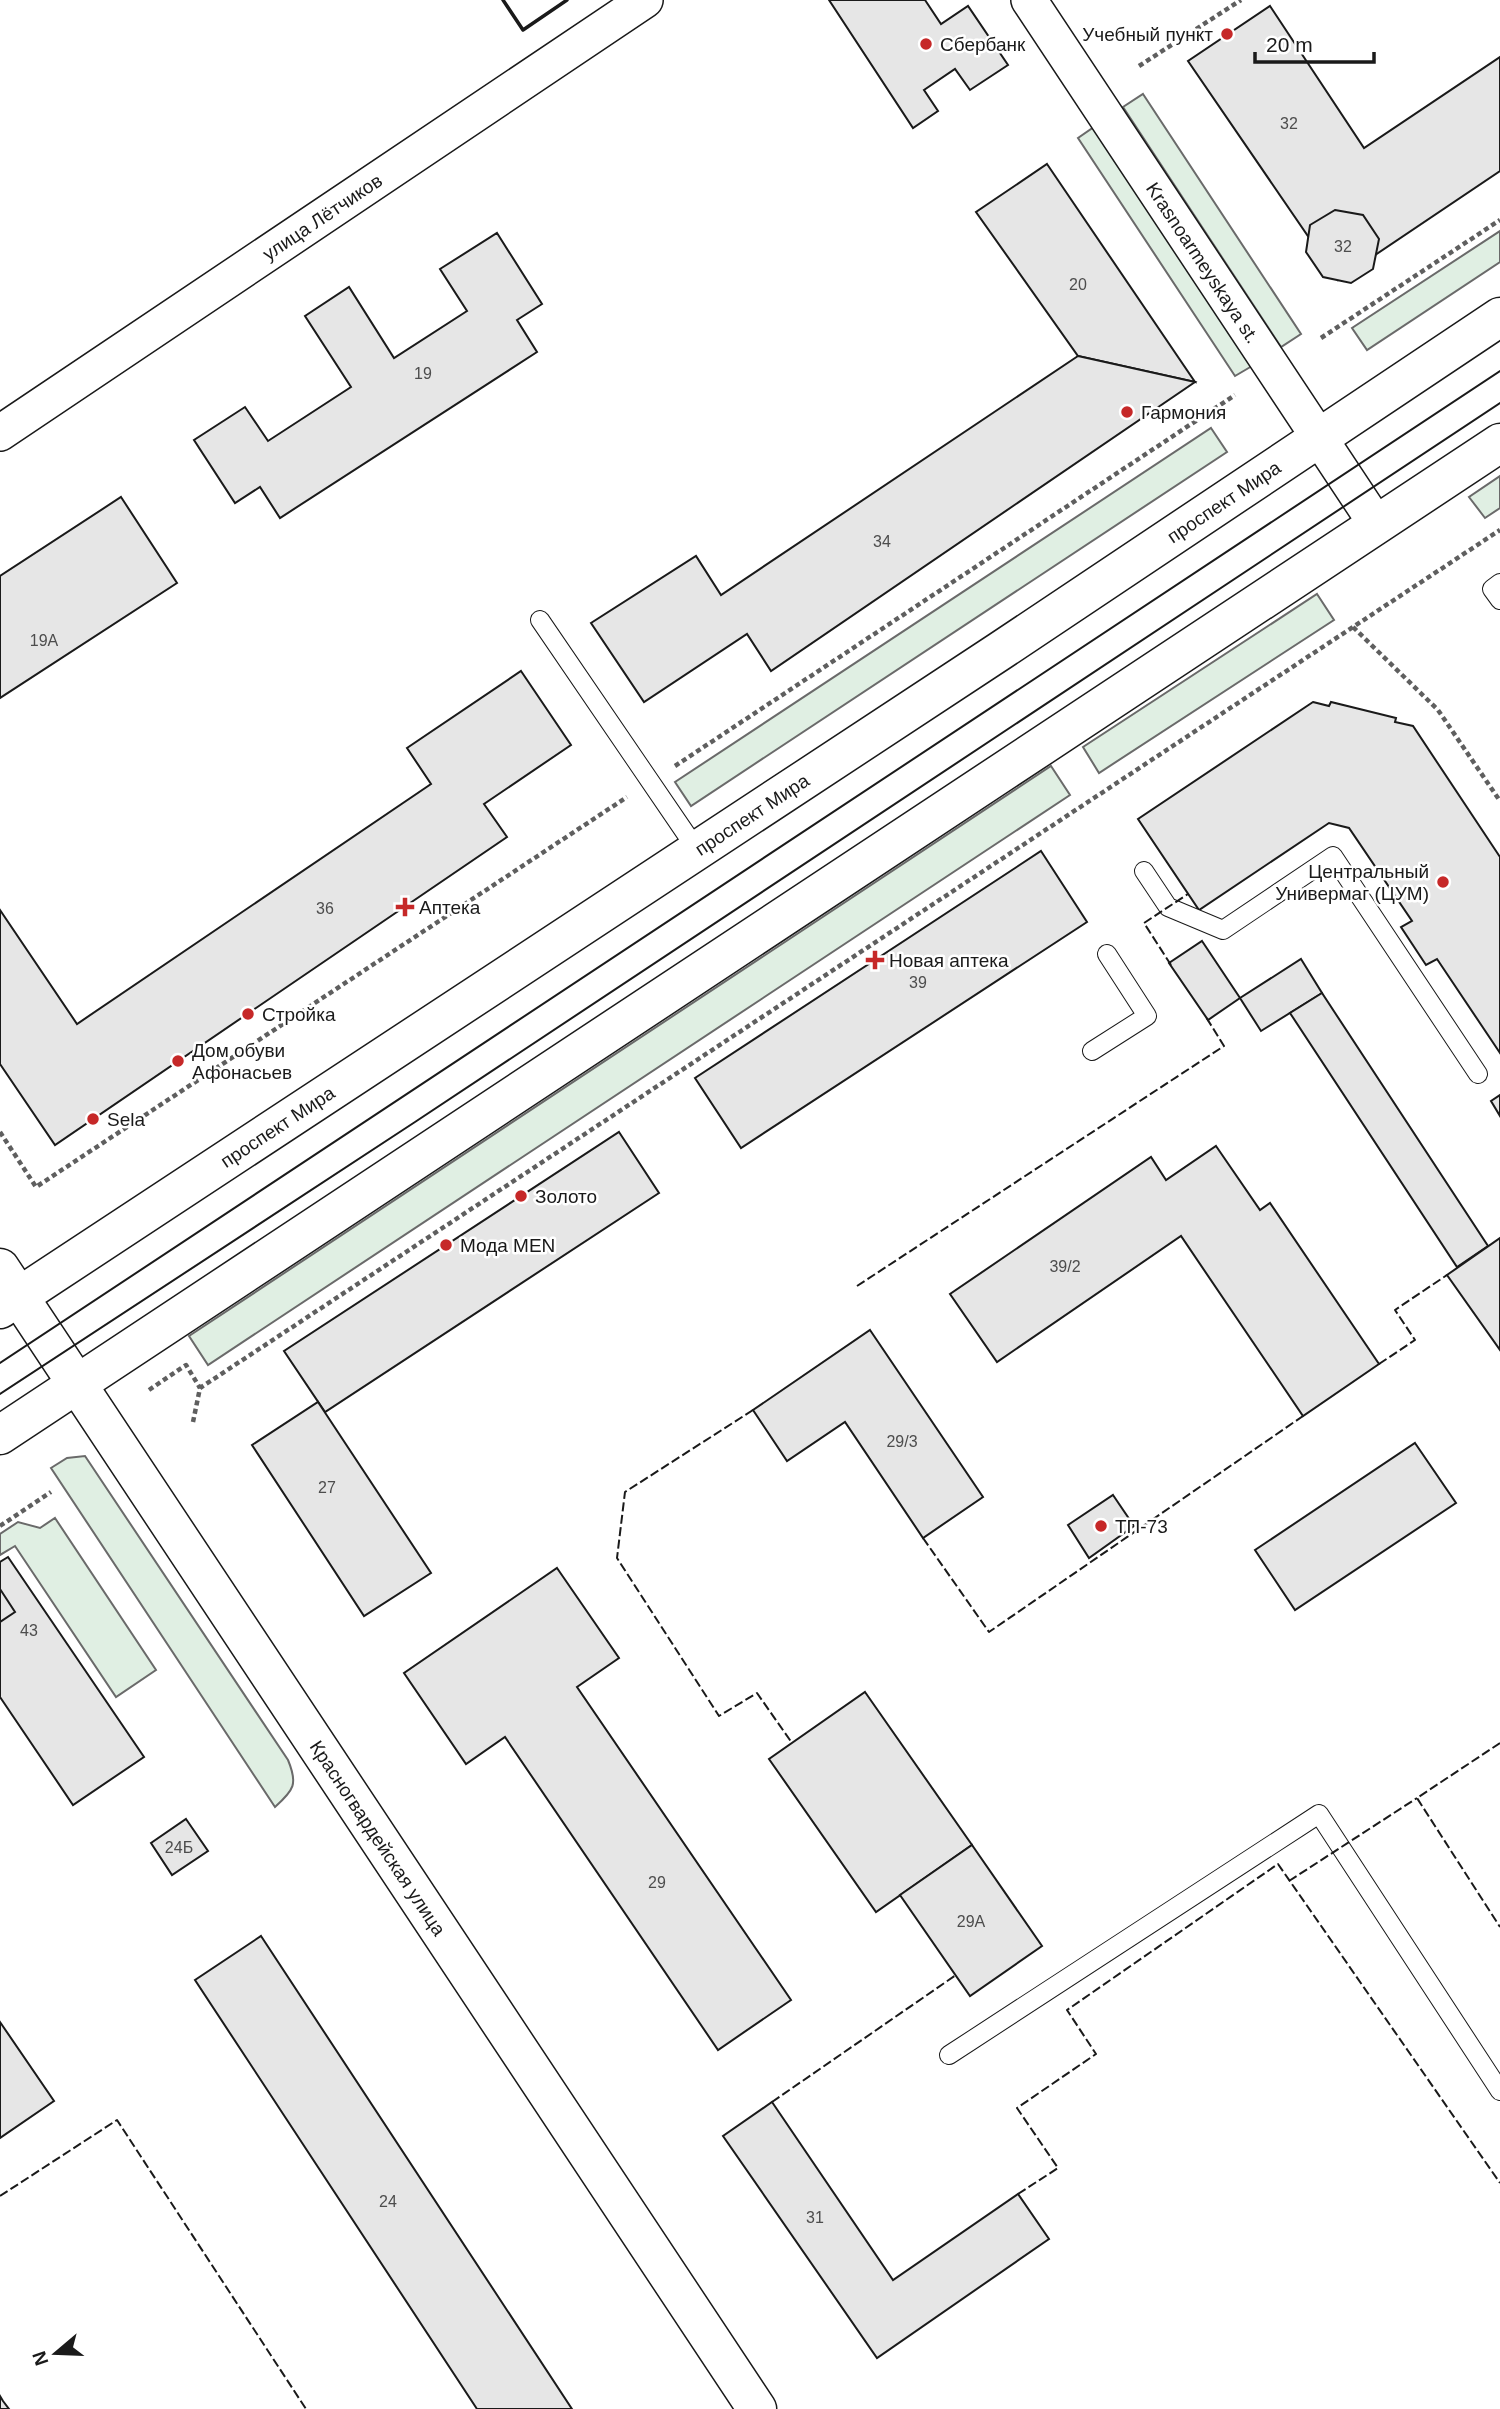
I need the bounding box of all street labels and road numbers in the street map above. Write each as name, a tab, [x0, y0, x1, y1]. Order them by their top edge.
street label: улица Лётчиков	[259, 169, 386, 264]
street label: Krasnoarmeyskaya st.	[1142, 178, 1264, 347]
street label: проспект Мира	[1163, 456, 1285, 547]
street label: проспект Мира	[691, 769, 813, 859]
street label: проспект Мира	[216, 1081, 339, 1172]
street label: Красногвардейская улица	[306, 1737, 451, 1940]

